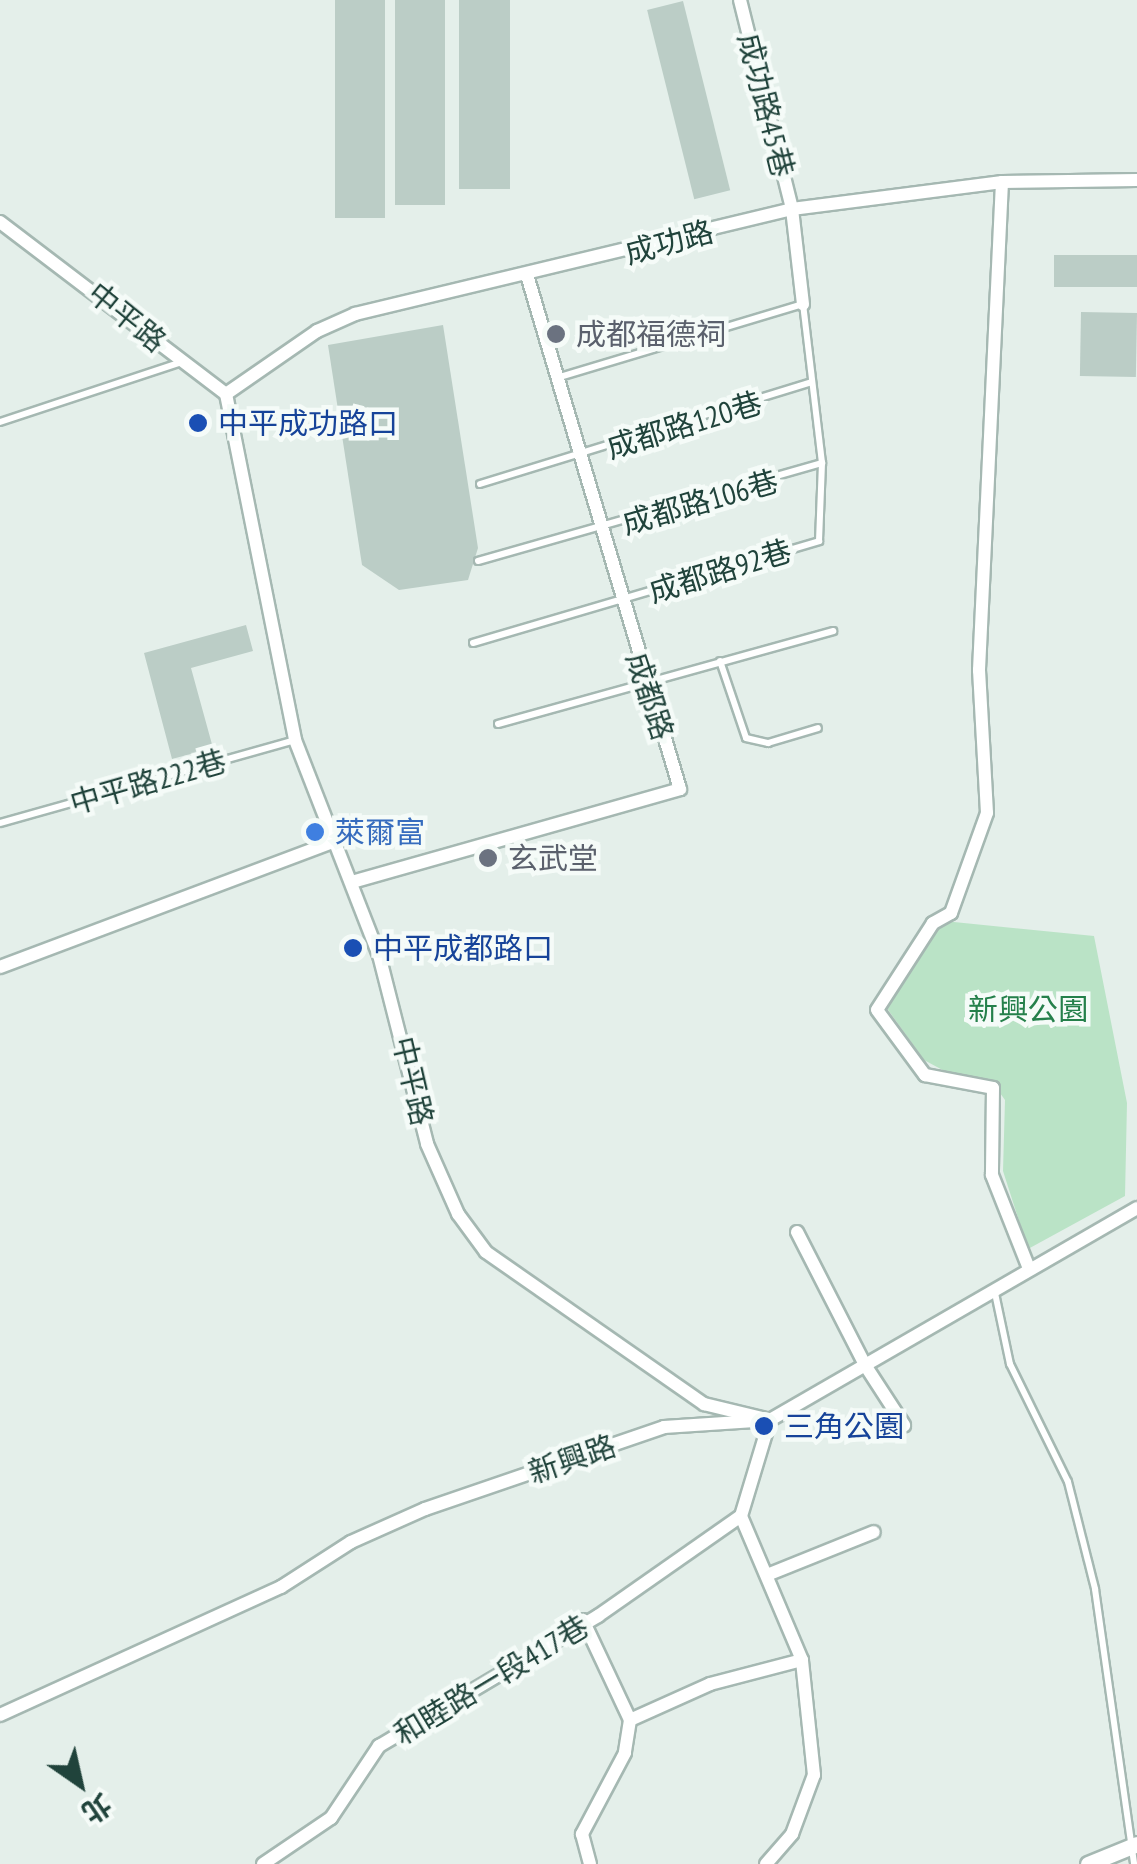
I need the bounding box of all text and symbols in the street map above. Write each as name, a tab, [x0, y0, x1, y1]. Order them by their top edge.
street label: 成功路45巷	[731, 29, 801, 181]
street label: 成功路	[621, 213, 717, 271]
street label: 中平路	[81, 275, 173, 359]
place label: 成都福德祠	[576, 316, 726, 352]
marker: 成都福德祠	[545, 323, 567, 345]
street label: 成都路120巷	[602, 384, 766, 466]
place label: 中平成功路口	[218, 405, 398, 441]
marker: 中平成功路口	[187, 412, 209, 434]
street label: 成都路106巷	[618, 463, 782, 541]
street label: 成都路92巷	[644, 532, 796, 610]
street label: 成都路	[619, 648, 681, 744]
street label: 中平路222巷	[66, 743, 230, 821]
place label: 萊爾富	[335, 814, 425, 850]
marker: 萊爾富	[304, 821, 326, 843]
place label: 玄武堂	[508, 840, 598, 876]
marker: 玄武堂	[477, 847, 499, 869]
place label: 中平成都路口	[373, 930, 553, 966]
marker: 中平成都路口	[342, 937, 364, 959]
park label: 新興公園	[968, 991, 1088, 1027]
street label: 中平路	[385, 1033, 441, 1129]
place label: 三角公園	[784, 1408, 904, 1444]
marker: 三角公園	[753, 1415, 775, 1437]
street label: 新興路	[524, 1427, 620, 1491]
street label: 和睦路一段417巷	[387, 1608, 595, 1752]
north arrow	[30, 1734, 130, 1834]
text: 北	[75, 1786, 119, 1832]

